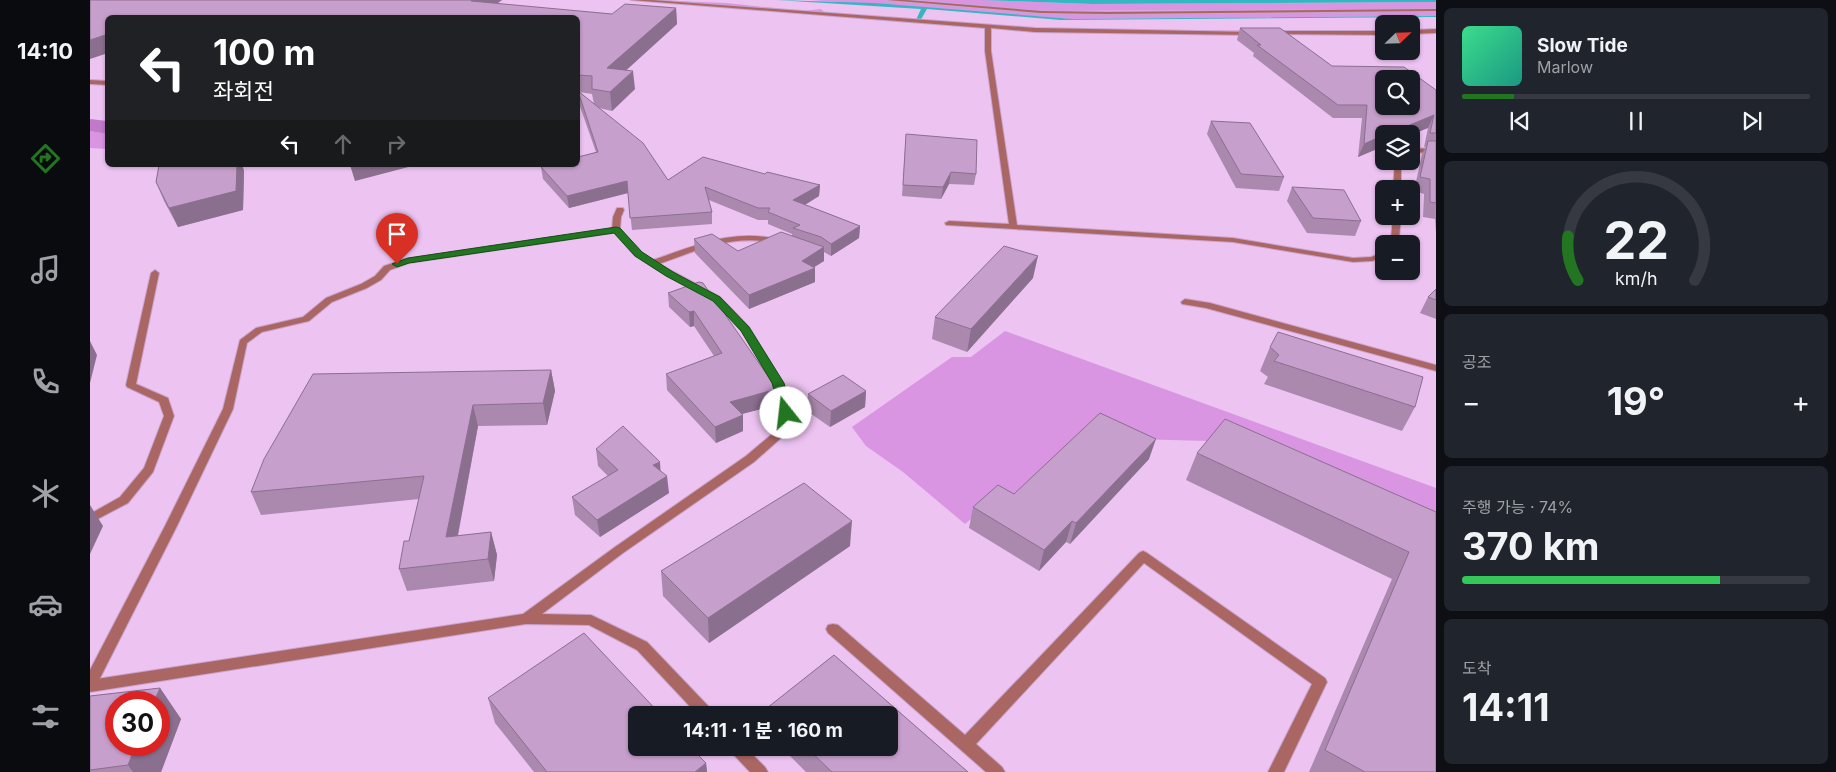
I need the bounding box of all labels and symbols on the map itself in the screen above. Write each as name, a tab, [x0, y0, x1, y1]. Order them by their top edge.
north arrow	[1375, 15, 1420, 60]
pin	[376, 213, 418, 264]
position arrow	[759, 386, 811, 438]
speed limit sign: 30	[105, 691, 170, 756]

